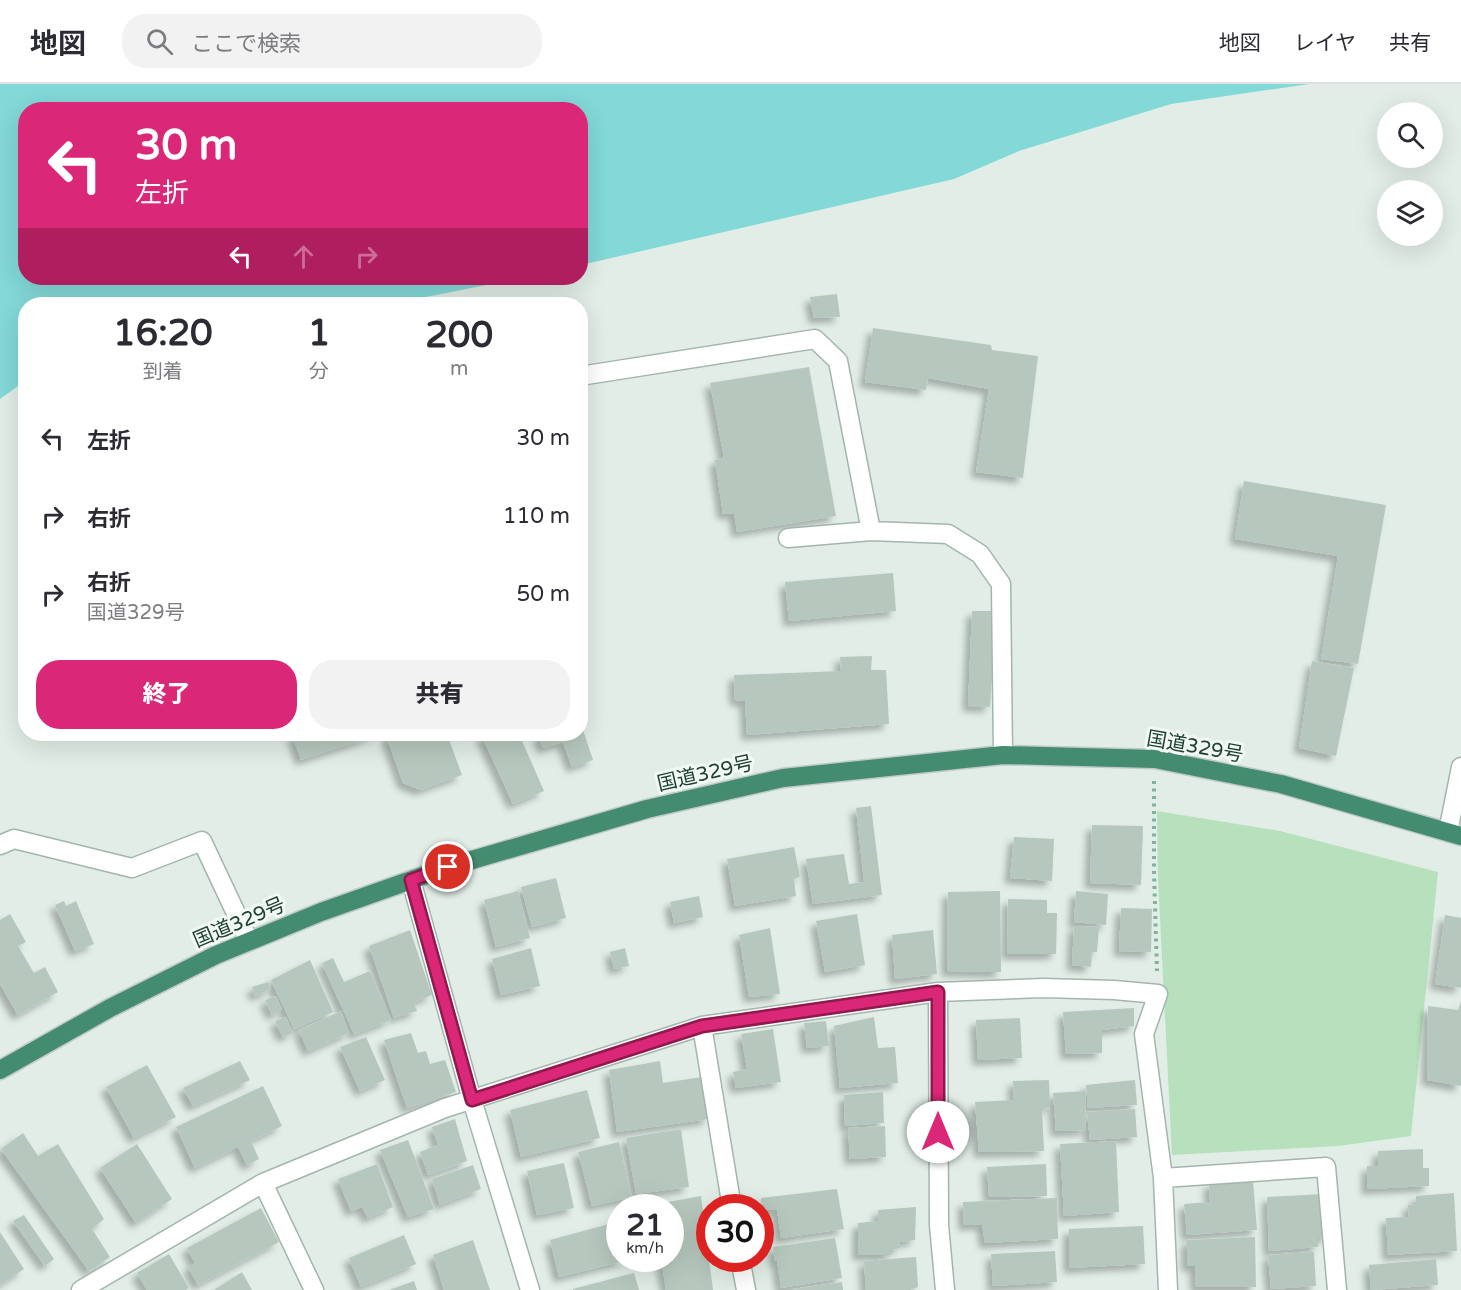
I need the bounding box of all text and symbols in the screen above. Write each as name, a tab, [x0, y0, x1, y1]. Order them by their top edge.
search box	[122, 14, 542, 68]
icon: search	[143, 25, 176, 58]
text: 地図	[30, 27, 86, 61]
text: ここで検索	[191, 31, 301, 57]
text: 地図	[1219, 31, 1261, 56]
text: レイヤ	[1294, 31, 1356, 56]
text: 共有	[1389, 31, 1431, 56]
map controls	[1377, 102, 1443, 246]
button: search	[1377, 102, 1443, 168]
text: 30 m	[135, 120, 237, 171]
icon: left	[36, 126, 114, 204]
text: 左折	[135, 177, 189, 210]
button: layers	[1377, 180, 1443, 246]
icon: left	[224, 240, 257, 273]
icon: ahead	[287, 240, 320, 273]
icon: right	[350, 240, 383, 273]
text: 16:20	[113, 312, 213, 355]
text: 1	[308, 312, 330, 355]
text: 200	[425, 314, 493, 357]
text: m	[450, 357, 468, 381]
text: 到着	[143, 360, 183, 384]
text: 分	[309, 360, 329, 384]
icon: left	[36, 422, 69, 455]
text: 30 m	[516, 425, 570, 451]
text: 左折	[87, 428, 131, 454]
icon: right	[36, 500, 69, 533]
text: 110 m	[503, 503, 570, 529]
text: 右折	[87, 506, 131, 532]
text: 右折	[87, 570, 131, 596]
icon: right	[36, 578, 69, 611]
text: 50 m	[516, 581, 570, 607]
text: 国道329号	[87, 601, 185, 625]
button: 終了	[36, 660, 297, 729]
button: 共有	[309, 660, 570, 729]
street label: 国道329号	[1145, 727, 1245, 767]
street label: 国道329号	[655, 751, 756, 797]
pin	[422, 841, 473, 892]
icon: arrive	[431, 850, 464, 883]
street label: 国道329号	[190, 893, 289, 953]
position arrow	[906, 1100, 970, 1164]
speed limit sign: 30	[696, 1194, 774, 1272]
text: 21	[626, 1207, 664, 1244]
text: km/h	[626, 1239, 664, 1257]

